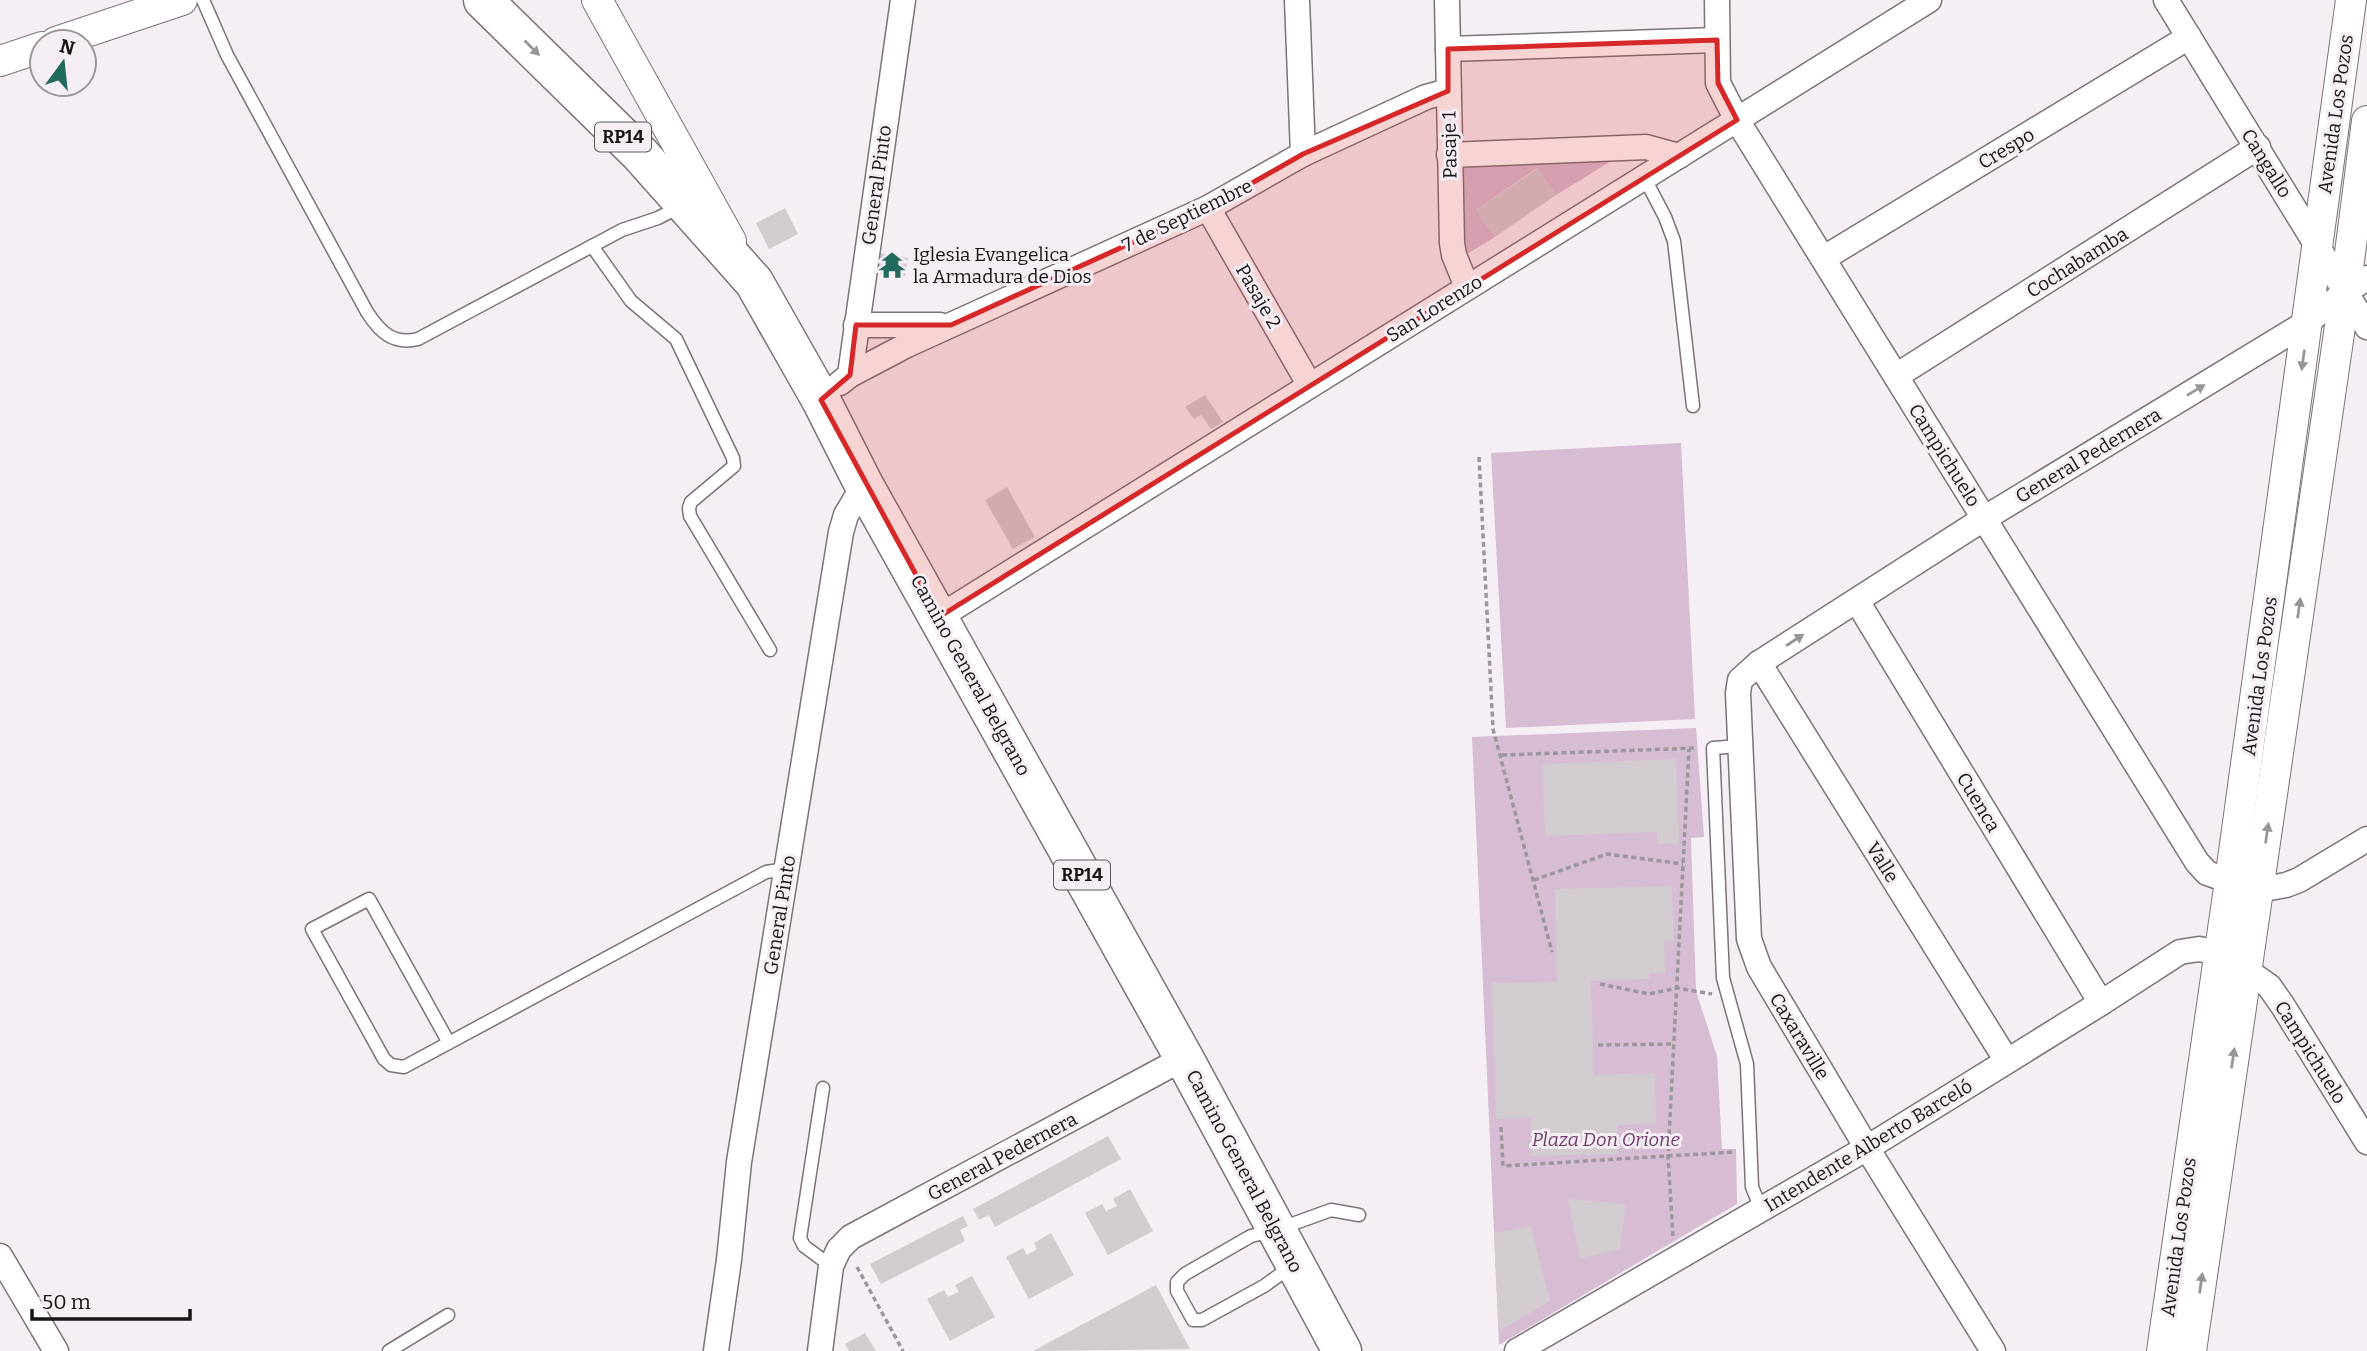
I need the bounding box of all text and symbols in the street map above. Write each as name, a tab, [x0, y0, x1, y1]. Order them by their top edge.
north arrow	[28, 28, 98, 98]
street label: Avenida Los Pozos	[2313, 33, 2358, 195]
text: N	[57, 34, 78, 60]
one-way arrow	[524, 40, 540, 56]
street label: Pasaje 1	[1437, 111, 1462, 179]
road number: RP14	[595, 122, 651, 152]
street label: Crespo	[1974, 123, 2039, 174]
street label: General Pinto	[857, 124, 896, 246]
street label: Cangallo	[2236, 125, 2297, 202]
street label: 7 de Septiembre	[1118, 174, 1256, 257]
street label: Cochabamba	[2022, 222, 2133, 303]
place label: Iglesia Evangelica la Armadura de Dios	[913, 243, 1092, 288]
temple icon: Iglesia Evangelica la Armadura de Dios	[877, 250, 907, 280]
street label: Pasaje 2	[1231, 260, 1286, 332]
street label: San Lorenzo	[1382, 270, 1487, 347]
one-way arrow	[2298, 349, 2309, 371]
one-way arrow	[2186, 383, 2205, 396]
street label: Campichuelo	[1904, 399, 1985, 511]
street label: General Pedernera	[2011, 403, 2166, 508]
street label: Camino General Belgrano	[906, 571, 1036, 780]
street label: Avenida Los Pozos	[2237, 595, 2282, 757]
one-way arrow	[2294, 597, 2305, 619]
one-way arrow	[1785, 634, 1805, 647]
street label: Cuenca	[1952, 768, 2006, 837]
one-way arrow	[2262, 822, 2273, 844]
street label: Valle	[1861, 838, 1904, 887]
street label: General Pinto	[759, 854, 800, 976]
road number: RP14	[1054, 860, 1110, 890]
street label: Caxaraville	[1765, 989, 1834, 1084]
street label: Campichuelo	[2270, 996, 2351, 1108]
one-way arrow	[2228, 1047, 2239, 1069]
street label: Camino General Belgrano	[1181, 1066, 1308, 1277]
street label: Intendente Alberto Barceló	[1760, 1074, 1976, 1217]
street label: General Pedernera	[924, 1107, 1081, 1206]
park label: Plaza Don Orione	[1532, 1128, 1681, 1151]
street label: Avenida Los Pozos	[2156, 1156, 2201, 1318]
one-way arrow	[2196, 1272, 2207, 1294]
scale bar	[32, 1278, 189, 1322]
text: 50 m	[42, 1289, 91, 1315]

